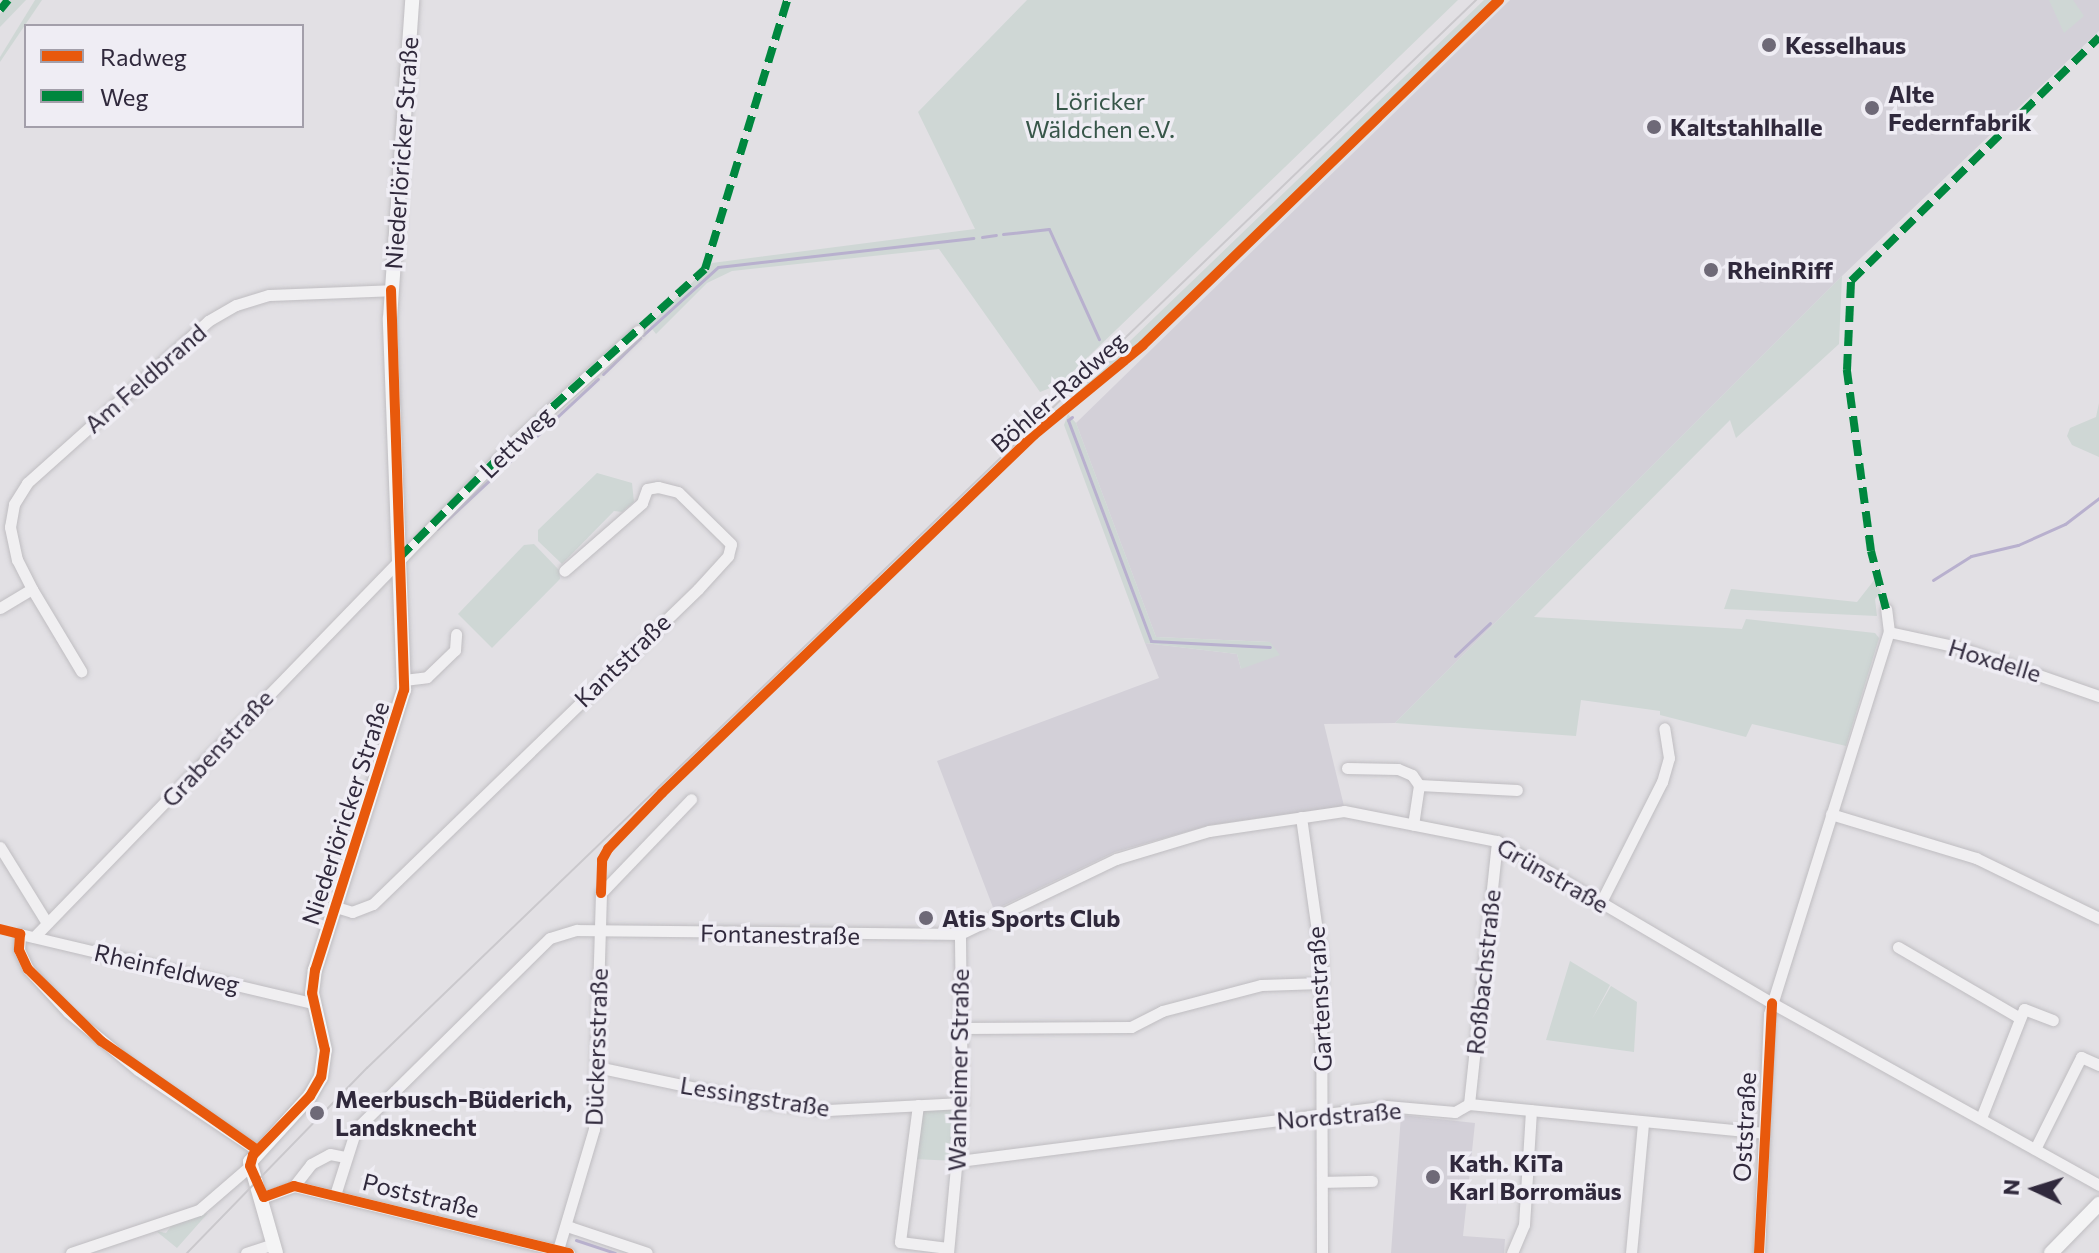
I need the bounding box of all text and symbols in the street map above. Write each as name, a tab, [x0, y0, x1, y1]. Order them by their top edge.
legend	[24, 24, 304, 128]
place label: Kesselhaus	[1785, 31, 1906, 59]
street label: Niederlöricker Straße	[379, 36, 423, 270]
marker: Kesselhaus	[1760, 36, 1778, 54]
text: Radweg	[100, 42, 187, 71]
place label: Alte Federnfabrik	[1888, 80, 2031, 136]
text: Weg	[100, 82, 148, 111]
park label: Löricker Wäldchen e.V.	[1025, 87, 1175, 143]
marker: Alte Federnfabrik	[1863, 99, 1881, 117]
place label: Kaltstahlhalle	[1670, 113, 1823, 141]
marker: Kaltstahlhalle	[1645, 118, 1663, 136]
place label: RheinRiff	[1727, 256, 1833, 284]
marker: RheinRiff	[1702, 261, 1720, 279]
street label: Am Feldbrand	[78, 317, 212, 439]
street label: Böhler-Radweg	[985, 326, 1131, 458]
street label: Lettweg	[473, 400, 559, 484]
street label: Kantstraße	[568, 607, 676, 713]
street label: Hoxdelle	[1945, 632, 2045, 688]
street label: Grabenstraße	[155, 683, 279, 813]
street label: Niederlöricker Straße	[295, 698, 395, 928]
street label: Grünstraße	[1492, 831, 1614, 919]
street label: Roßbachstraße	[1460, 888, 1506, 1056]
place label: Atis Sports Club	[942, 904, 1120, 932]
marker: Atis Sports Club	[917, 909, 935, 927]
street label: Fontanestraße	[700, 918, 860, 950]
street label: Gartenstraße	[1301, 926, 1337, 1072]
street label: Rheinfeldweg	[91, 937, 243, 999]
street label: Dückersstraße	[579, 968, 613, 1126]
street label: Wanheimer Straße	[942, 968, 974, 1172]
street label: Lessingstraße	[678, 1070, 832, 1122]
street label: Oststraße	[1727, 1071, 1761, 1183]
place label: Meerbusch-Büderich, Landsknecht	[335, 1085, 572, 1141]
street label: Nordstraße	[1275, 1095, 1403, 1135]
marker: Meerbusch-Büderich, Landsknecht	[306, 1102, 328, 1124]
place label: Kath. KiTa Karl Borromäus	[1449, 1149, 1622, 1205]
north arrow	[1995, 1149, 2075, 1229]
street label: Poststraße	[360, 1167, 482, 1223]
marker: Kath. KiTa Karl Borromäus	[1424, 1168, 1442, 1186]
text: N	[1997, 1178, 2025, 1196]

